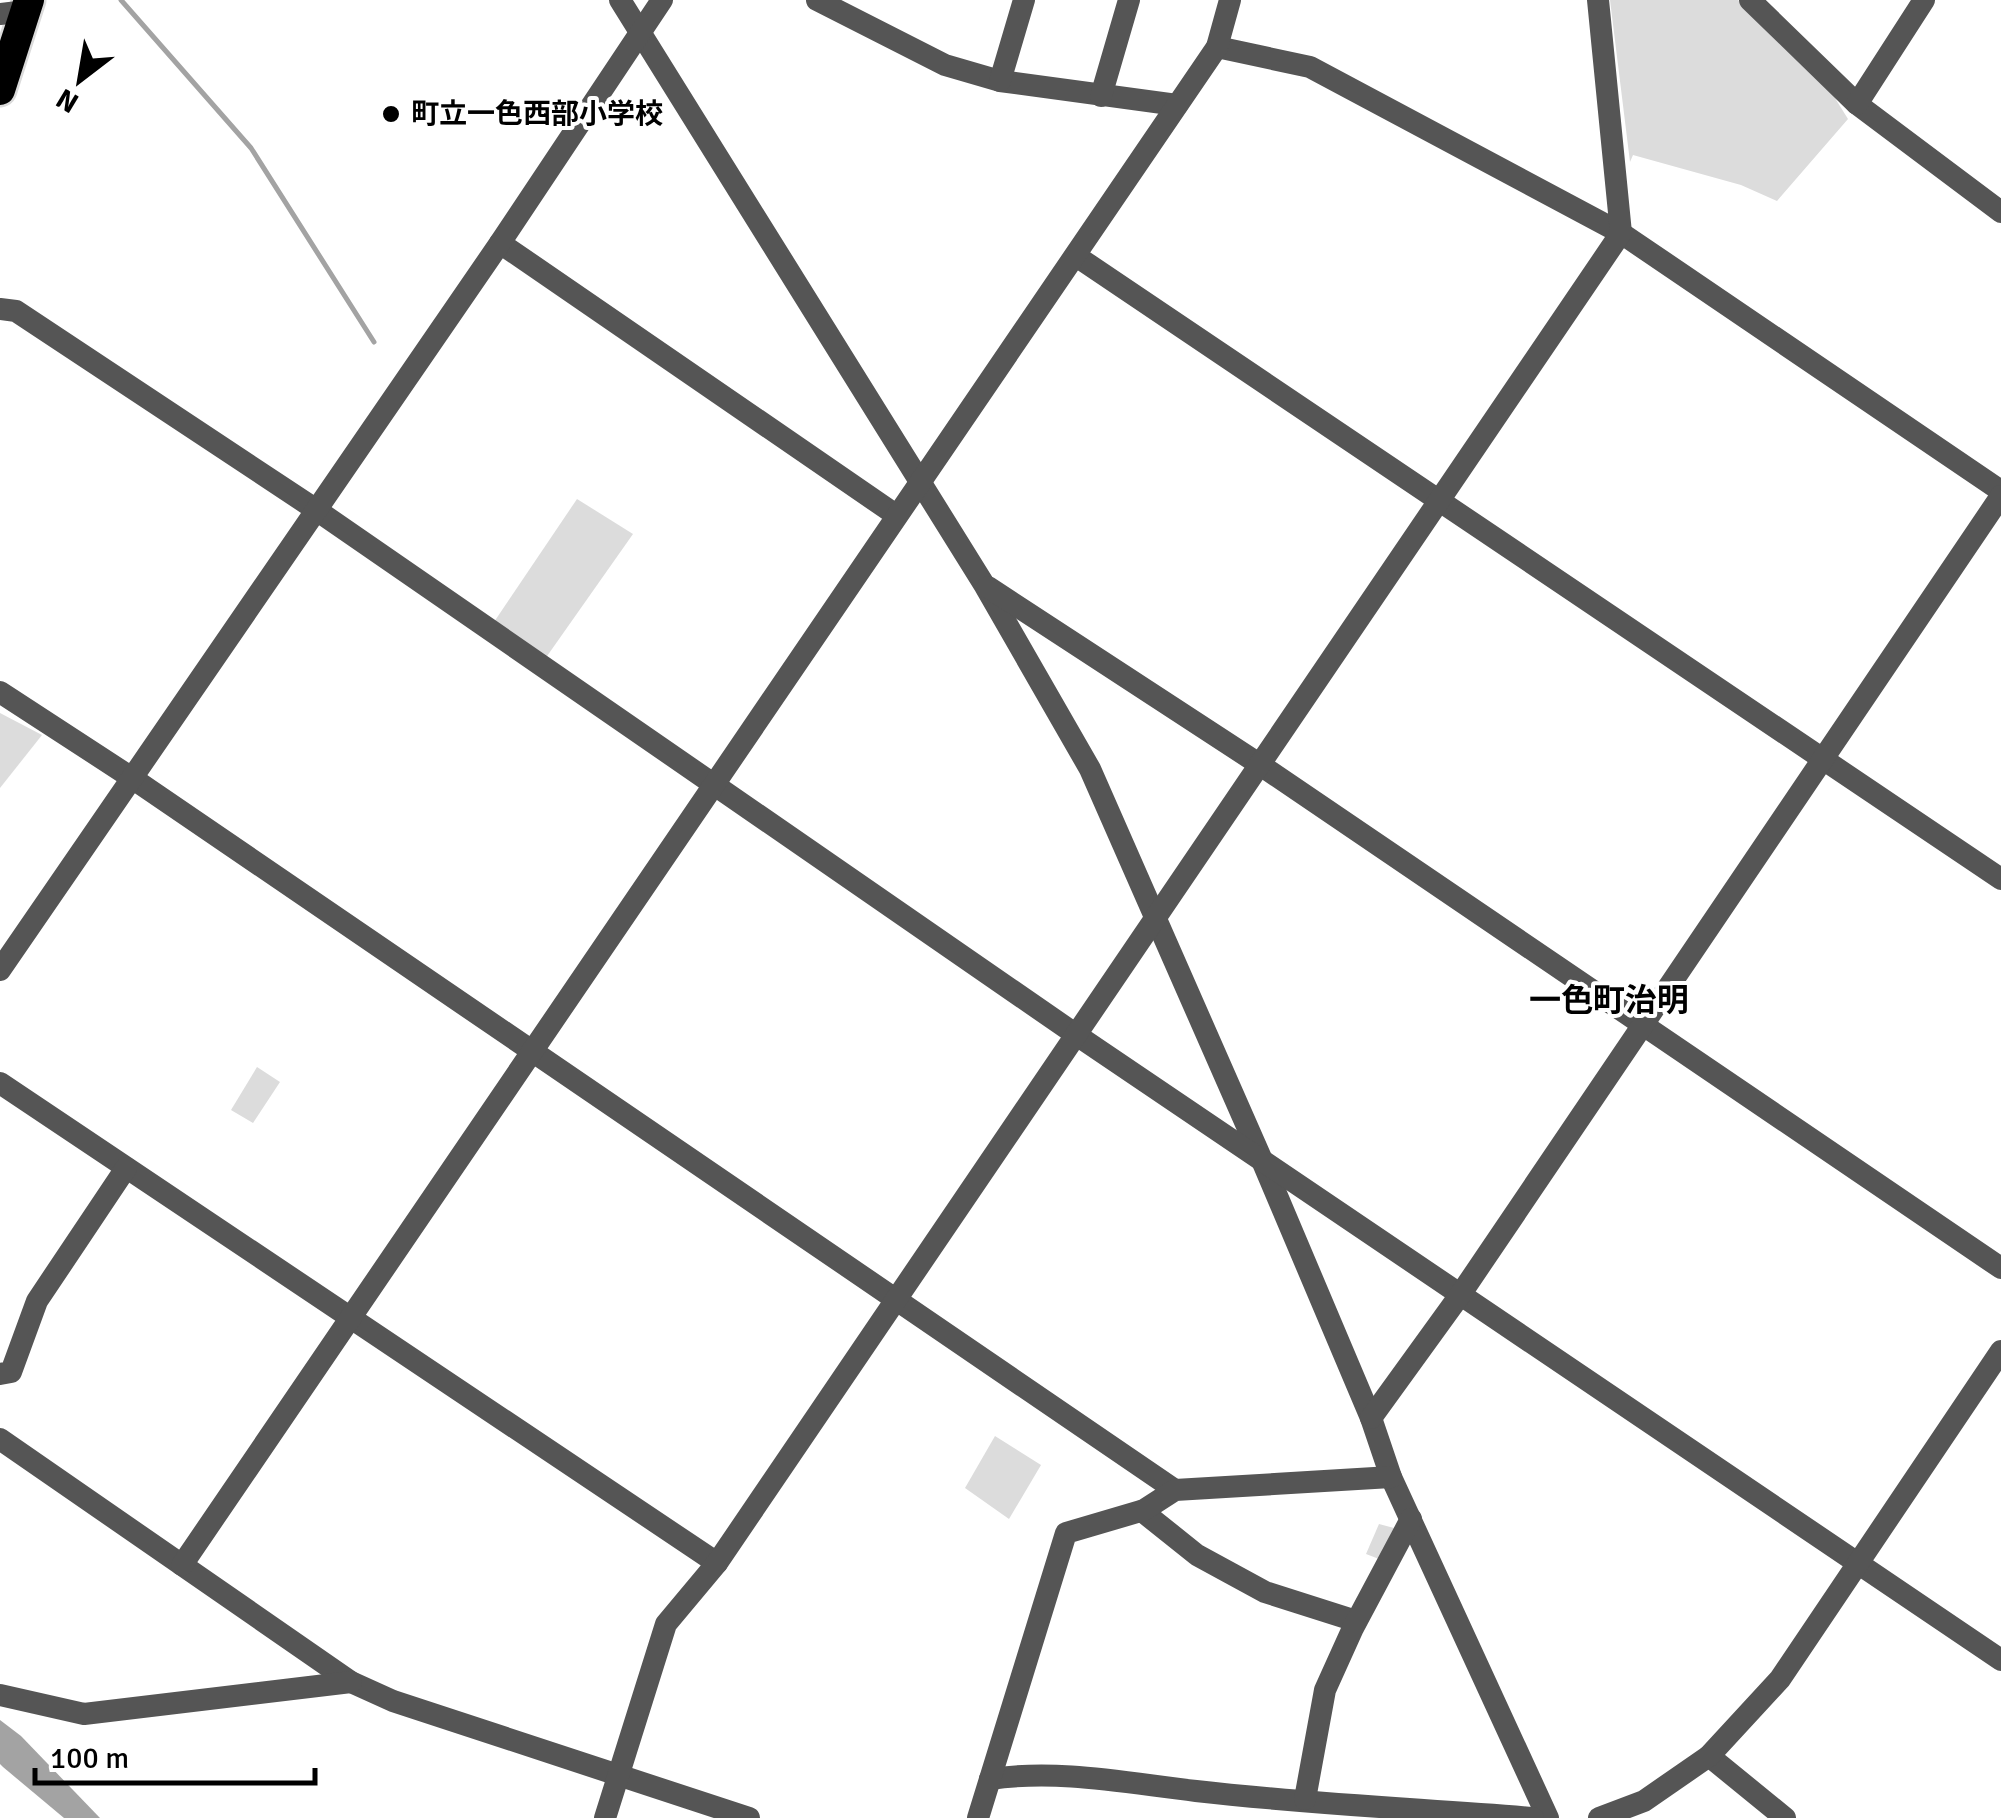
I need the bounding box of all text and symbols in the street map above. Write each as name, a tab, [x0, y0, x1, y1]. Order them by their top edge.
north arrow	[30, 30, 130, 130]
text: N	[51, 81, 85, 120]
place label: 町立一色西部小学校	[411, 97, 663, 131]
marker: 町立一色西部小学校	[380, 103, 402, 125]
district label: 一色町治明	[1529, 981, 1689, 1020]
scale bar	[35, 1723, 315, 1785]
text: 100 m	[50, 1740, 129, 1777]

